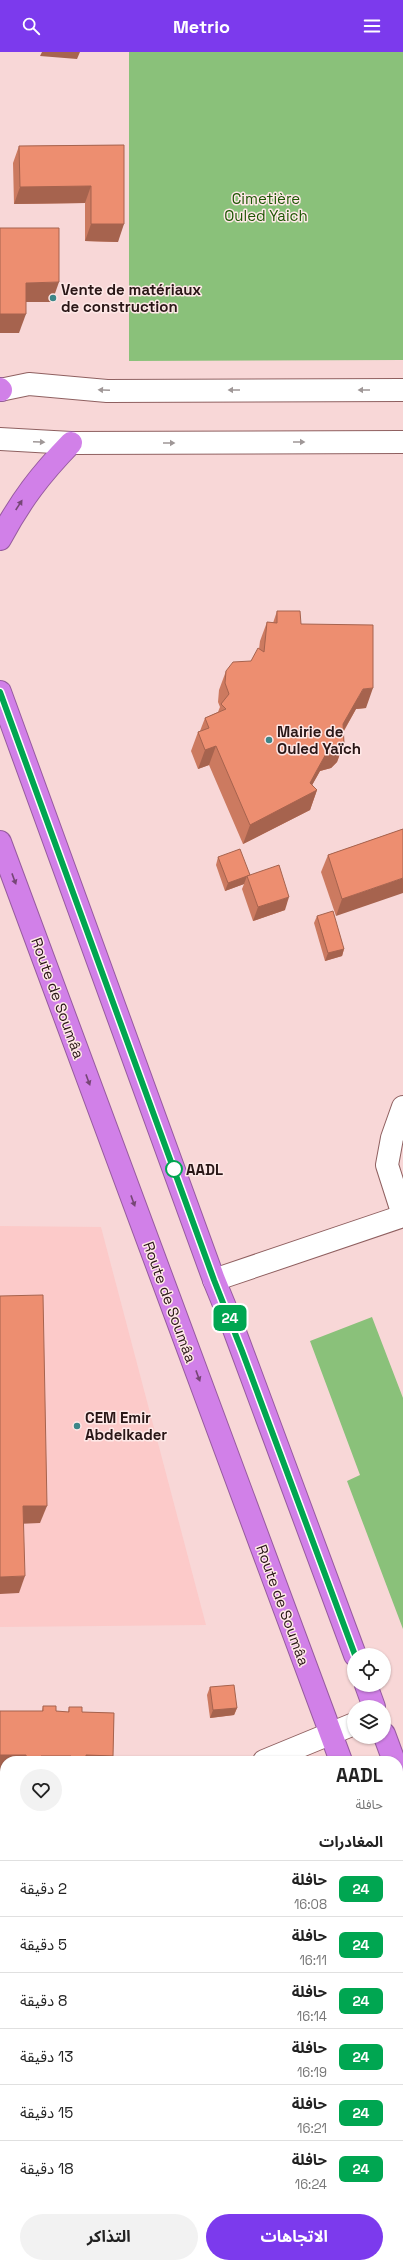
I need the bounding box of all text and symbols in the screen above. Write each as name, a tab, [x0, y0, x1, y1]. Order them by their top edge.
icon: search	[20, 15, 42, 37]
text: Metrio	[173, 15, 230, 38]
icon: menu	[361, 15, 383, 37]
park label: Cimetière Ouled Yaich	[224, 189, 308, 225]
place label: Vente de matériaux de construction	[61, 280, 201, 316]
marker: Vente de matériaux de construction	[48, 293, 58, 303]
one-way arrow	[98, 387, 110, 394]
one-way arrow	[227, 387, 240, 393]
one-way arrow	[357, 387, 370, 393]
one-way arrow	[33, 438, 45, 445]
one-way arrow	[293, 439, 306, 445]
one-way arrow	[163, 440, 176, 446]
one-way arrow	[15, 500, 23, 510]
place label: Mairie de Ouled Yaïch	[277, 722, 361, 758]
marker: Mairie de Ouled Yaïch	[264, 735, 274, 745]
one-way arrow	[11, 873, 17, 885]
street label: Route de Soumâa	[27, 935, 89, 1061]
one-way arrow	[85, 1074, 91, 1086]
marker: AADL	[165, 1160, 183, 1178]
place label: AADL	[186, 1160, 223, 1179]
one-way arrow	[131, 1196, 137, 1208]
street label: Route de Soumâa	[139, 1239, 201, 1365]
line badge: 24	[212, 1305, 248, 1331]
text: 24	[222, 1309, 239, 1327]
one-way arrow	[195, 1370, 201, 1382]
place label: CEM Emir Abdelkader	[85, 1408, 167, 1444]
marker: CEM Emir Abdelkader	[72, 1421, 82, 1431]
street label: Route de Soumâa	[252, 1542, 314, 1668]
map controls	[347, 1648, 391, 1744]
button: locate	[347, 1648, 391, 1692]
button: layers	[347, 1700, 391, 1744]
text: AADL	[336, 1763, 383, 1788]
button: heart	[20, 1769, 62, 1811]
text: حافلة	[356, 1796, 383, 1813]
text: المغادرات	[319, 1832, 383, 1851]
text: حافلة	[292, 1870, 327, 1889]
text: 2 دقيقة	[20, 1879, 67, 1898]
text: 24	[353, 1880, 370, 1898]
text: 16:08	[294, 1896, 327, 1913]
text: حافلة	[292, 1926, 327, 1945]
text: 5 دقيقة	[20, 1935, 67, 1954]
text: 24	[353, 1936, 370, 1954]
text: 16:11	[299, 1952, 327, 1969]
text: حافلة	[292, 1982, 327, 2001]
text: 8 دقيقة	[20, 1991, 67, 2010]
text: 24	[353, 1992, 370, 2010]
text: 16:14	[297, 2008, 327, 2025]
text: حافلة	[292, 2038, 327, 2057]
text: 13 دقيقة	[20, 2047, 73, 2066]
text: 24	[353, 2048, 370, 2066]
text: 16:19	[297, 2064, 327, 2081]
text: حافلة	[292, 2094, 327, 2113]
text: 15 دقيقة	[20, 2103, 73, 2122]
text: 24	[353, 2104, 370, 2122]
text: 16:21	[297, 2120, 327, 2137]
text: حافلة	[292, 2150, 327, 2169]
text: 18 دقيقة	[20, 2159, 74, 2178]
text: 24	[353, 2160, 370, 2178]
text: 16:24	[295, 2176, 327, 2193]
button: التذاكر	[20, 2214, 198, 2260]
button: الاتجاهات	[206, 2214, 383, 2260]

